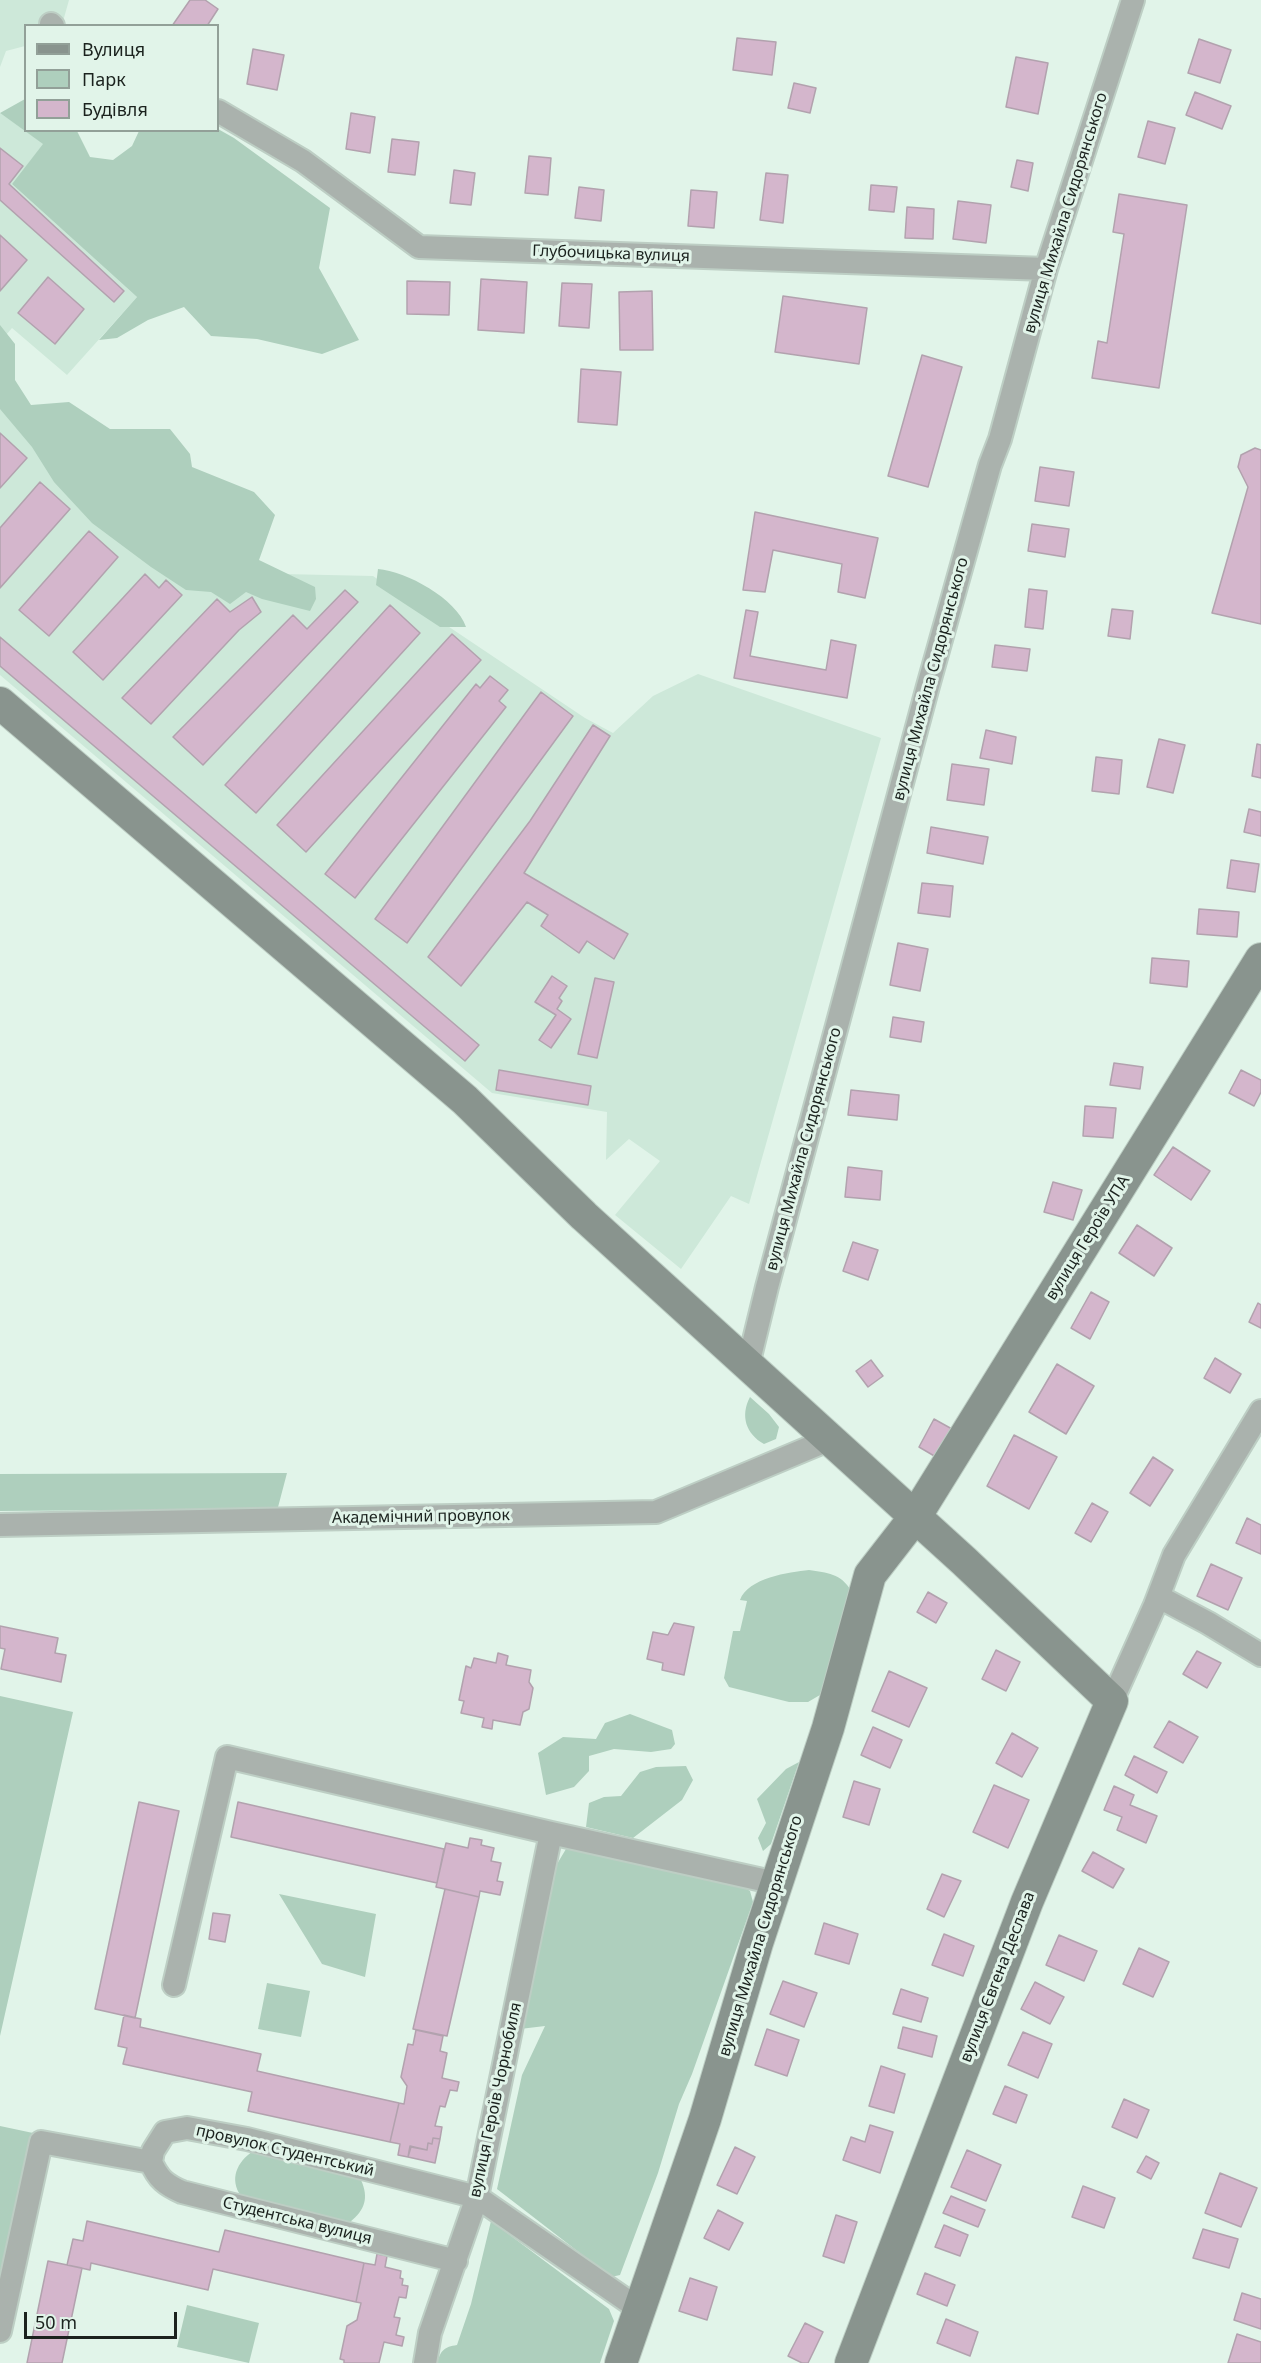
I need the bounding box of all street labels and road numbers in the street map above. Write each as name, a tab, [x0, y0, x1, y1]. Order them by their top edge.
street label: вулиця Михайла Сидорянського	[1020, 90, 1112, 336]
street label: Глубочицька вулиця	[532, 242, 690, 266]
street label: вулиця Михайла Сидорянського	[889, 555, 973, 803]
street label: вулиця Михайла Сидорянського	[762, 1025, 846, 1273]
street label: вулиця Героїв УПА	[1042, 1172, 1134, 1304]
street label: Академічний провулок	[332, 1506, 510, 1528]
street label: вулиця Михайла Сидорянського	[715, 1813, 807, 2059]
street label: вулиця Євгена Деслава	[957, 1889, 1039, 2065]
street label: вулиця Героїв Чорнобиля	[466, 2001, 526, 2199]
street label: провулок Студентський	[194, 2121, 376, 2181]
street label: Студентська вулиця	[220, 2193, 374, 2249]

